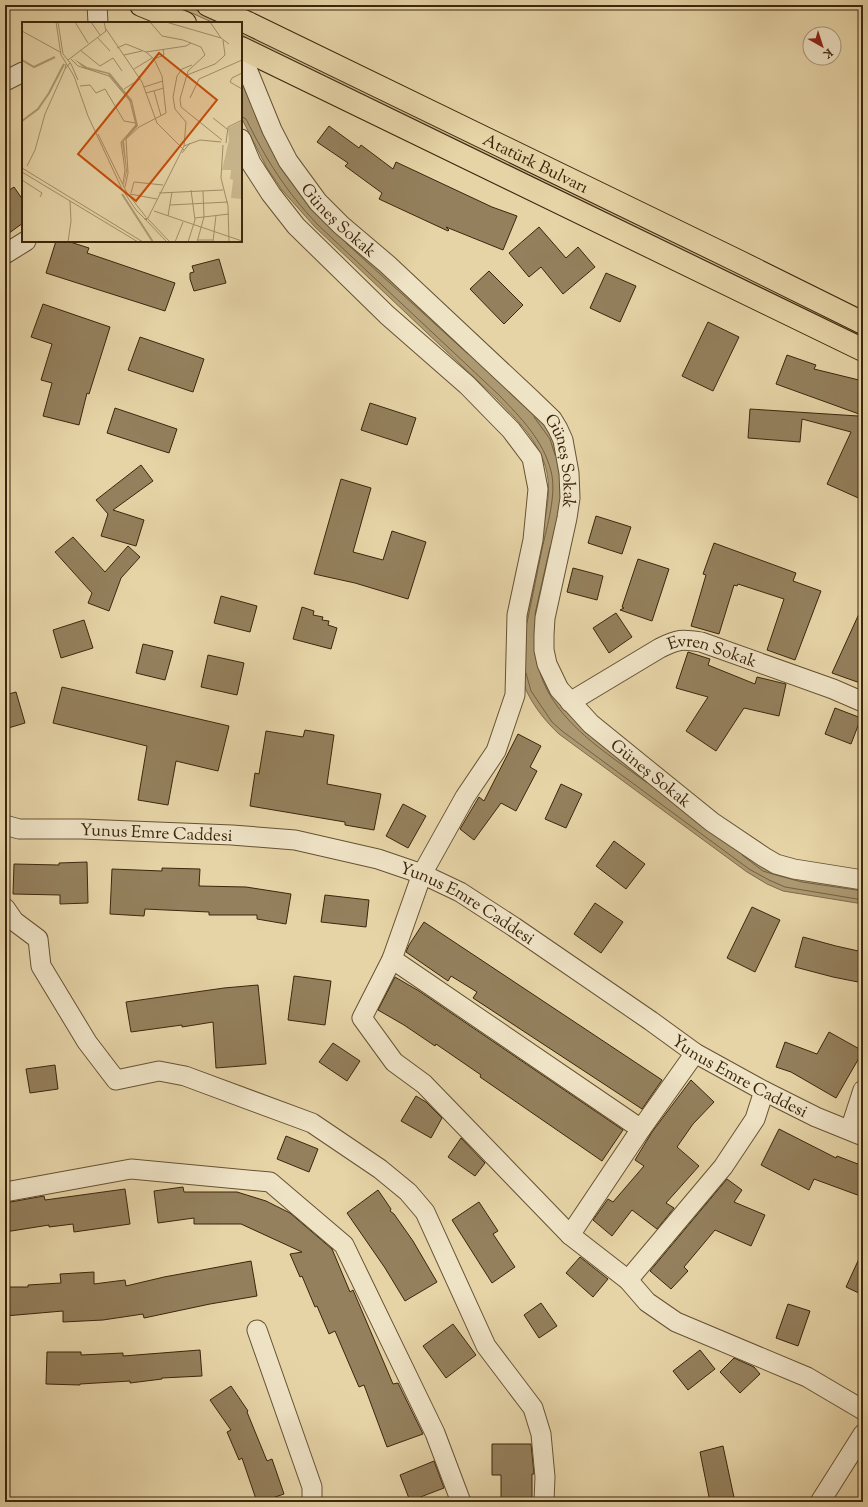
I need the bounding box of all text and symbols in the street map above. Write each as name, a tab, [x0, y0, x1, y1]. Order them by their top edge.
inset map	[22, 22, 242, 242]
north arrow	[802, 26, 842, 66]
text: K	[820, 44, 837, 62]
street label: Atatürk Bulvarı	[478, 129, 592, 201]
street label: Güneş Sokak	[294, 179, 381, 264]
street label: Güneş Sokak	[538, 410, 580, 510]
street label: Evren Sokak	[664, 630, 760, 675]
street label: Güneş Sokak	[605, 734, 696, 814]
street label: Yunus Emre Caddesi	[80, 819, 233, 849]
street label: Yunus Emre Caddesi	[396, 857, 539, 952]
street label: Yunus Emre Caddesi	[666, 1030, 811, 1125]

